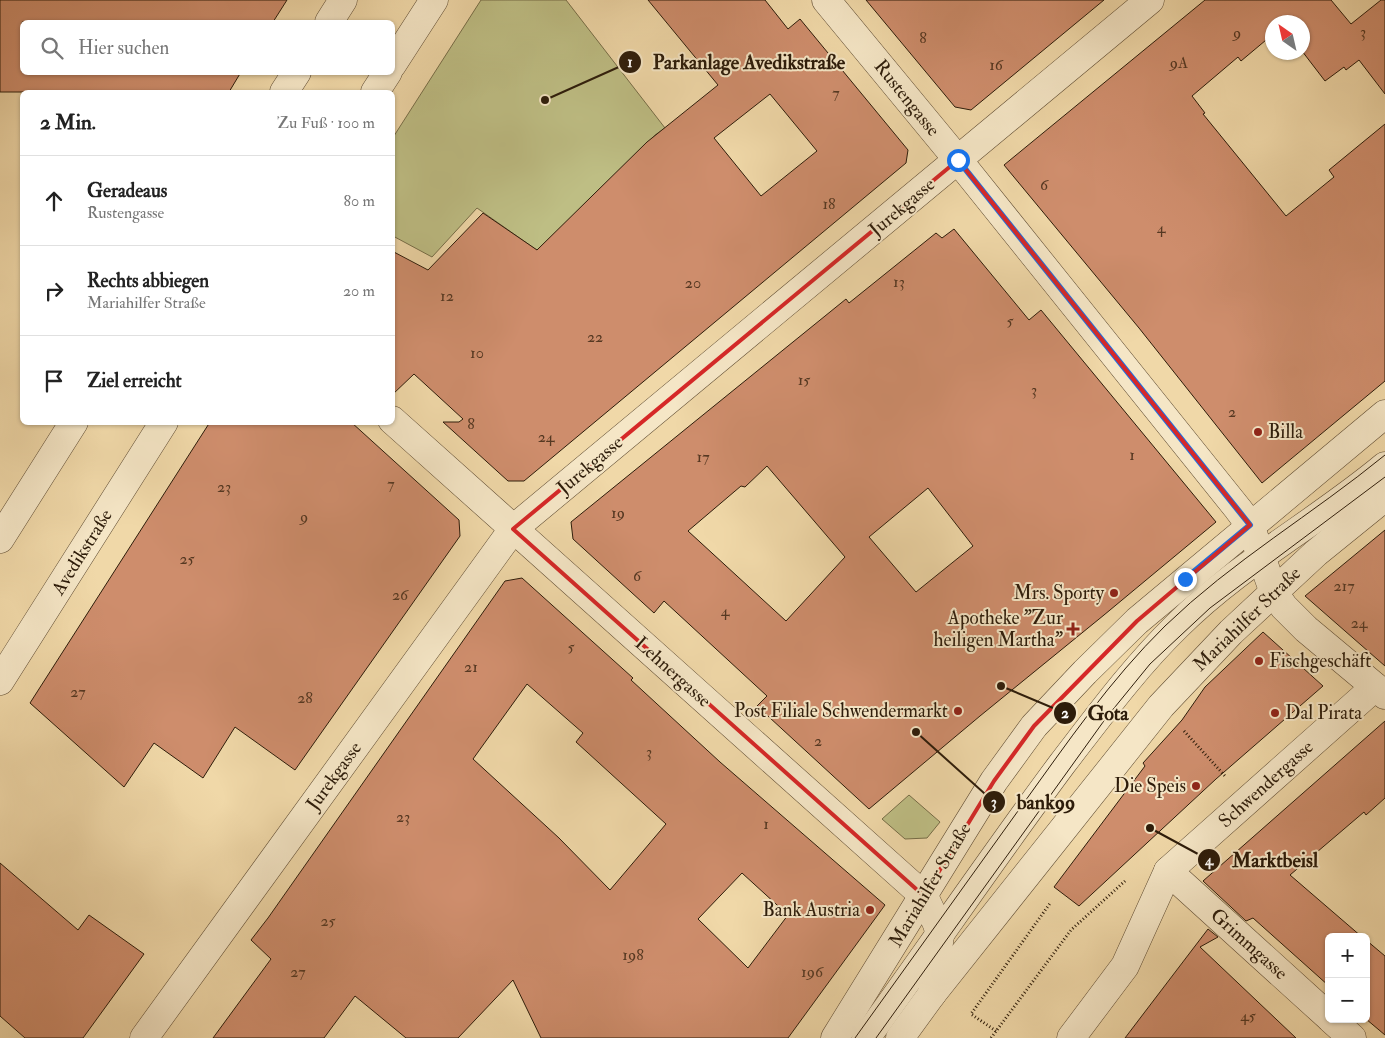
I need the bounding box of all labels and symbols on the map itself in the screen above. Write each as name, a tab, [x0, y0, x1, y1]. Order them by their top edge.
north arrow	[1265, 15, 1310, 60]
house number: 3	[1360, 22, 1366, 42]
house number: 9	[1232, 23, 1241, 43]
house number: 8	[919, 28, 927, 48]
callout: Parkanlage Avedikstraße	[618, 44, 855, 79]
text: Parkanlage Avedikstraße	[653, 50, 846, 76]
text: 1	[627, 53, 633, 72]
house number: 9A	[1169, 53, 1188, 73]
street label: Rustengasse	[869, 55, 945, 141]
house number: 16	[989, 55, 1004, 75]
house number: 7	[832, 83, 840, 103]
route start	[947, 149, 970, 172]
street label: Jurekgasse	[863, 172, 940, 242]
house number: 6	[1040, 175, 1049, 195]
house number: 18	[822, 194, 836, 214]
house number: 4	[1157, 218, 1167, 238]
house number: 13	[893, 272, 905, 292]
house number: 20	[685, 273, 701, 293]
house number: 12	[440, 286, 454, 306]
house number: 5	[1006, 311, 1014, 331]
house number: 22	[587, 327, 603, 347]
house number: 10	[470, 343, 484, 363]
house number: 15	[798, 370, 810, 390]
house number: 3	[1031, 380, 1037, 400]
house number: 2	[1228, 402, 1236, 422]
house number: 8	[467, 414, 475, 434]
place label: Billa	[1268, 420, 1303, 444]
marker: Billa	[1252, 426, 1264, 438]
house number: 24	[538, 427, 556, 447]
street label: Jurekgasse	[551, 430, 628, 500]
house number: 1	[1129, 445, 1135, 465]
house number: 17	[696, 447, 710, 467]
house number: 7	[387, 474, 395, 494]
house number: 23	[217, 477, 231, 497]
house number: 19	[611, 503, 625, 523]
street label: Avedikstraße	[46, 505, 118, 600]
house number: 9	[299, 507, 308, 527]
house number: 25	[179, 549, 195, 569]
street label: Mariahilfer Straße	[1188, 561, 1306, 677]
house number: 6	[633, 566, 642, 586]
route end	[1174, 568, 1197, 591]
house number: 217	[1333, 576, 1355, 596]
place label: Mrs. Sporty	[1013, 581, 1105, 606]
house number: 26	[392, 585, 409, 605]
marker: Mrs. Sporty	[1108, 587, 1120, 599]
house number: 4	[721, 601, 731, 621]
place label: Apotheke "Zur heiligen Martha"	[934, 606, 1063, 652]
house number: 24	[1351, 613, 1369, 633]
marker: Apotheke "Zur heiligen Martha"	[1067, 623, 1079, 635]
street label: Lehnergasse	[630, 631, 716, 713]
house number: 5	[567, 637, 575, 657]
place label: Fischgeschäft	[1269, 649, 1372, 673]
marker: Fischgeschäft	[1253, 655, 1265, 667]
house number: 21	[464, 657, 478, 677]
house number: 27	[70, 682, 86, 702]
house number: 28	[297, 688, 313, 708]
callout: Gota	[1052, 696, 1138, 731]
place label: Post Filiale Schwendermarkt	[734, 699, 948, 723]
text: Gota	[1087, 701, 1129, 726]
place label: Dal Pirata	[1285, 701, 1362, 725]
text: 2	[1061, 704, 1069, 723]
marker: Post Filiale Schwendermarkt	[952, 705, 964, 717]
marker: Dal Pirata	[1269, 707, 1281, 719]
house number: 2	[814, 731, 822, 751]
street label: Schwendergasse	[1214, 735, 1319, 833]
street label: Jurekgasse	[300, 737, 367, 816]
house number: 3	[646, 742, 652, 762]
place label: Die Speis	[1114, 774, 1186, 799]
marker: Die Speis	[1190, 780, 1202, 792]
callout: bank99	[982, 784, 1085, 819]
text: bank99	[1016, 790, 1075, 815]
text: 3	[991, 793, 997, 812]
house number: 23	[396, 807, 410, 827]
house number: 1	[763, 814, 769, 834]
street label: Mariahilfer Straße	[883, 818, 977, 952]
callout: Marktbeisl	[1197, 842, 1328, 877]
text: Marktbeisl	[1231, 848, 1319, 873]
text: 4	[1204, 851, 1214, 870]
place label: Bank Austria	[762, 898, 860, 922]
street label: Grimmgasse	[1205, 903, 1293, 985]
marker: Bank Austria	[864, 904, 876, 916]
house number: 25	[320, 911, 336, 931]
house number: 198	[622, 945, 644, 965]
house number: 27	[290, 962, 306, 982]
house number: 196	[801, 962, 824, 982]
house number: 45	[1240, 1006, 1256, 1026]

